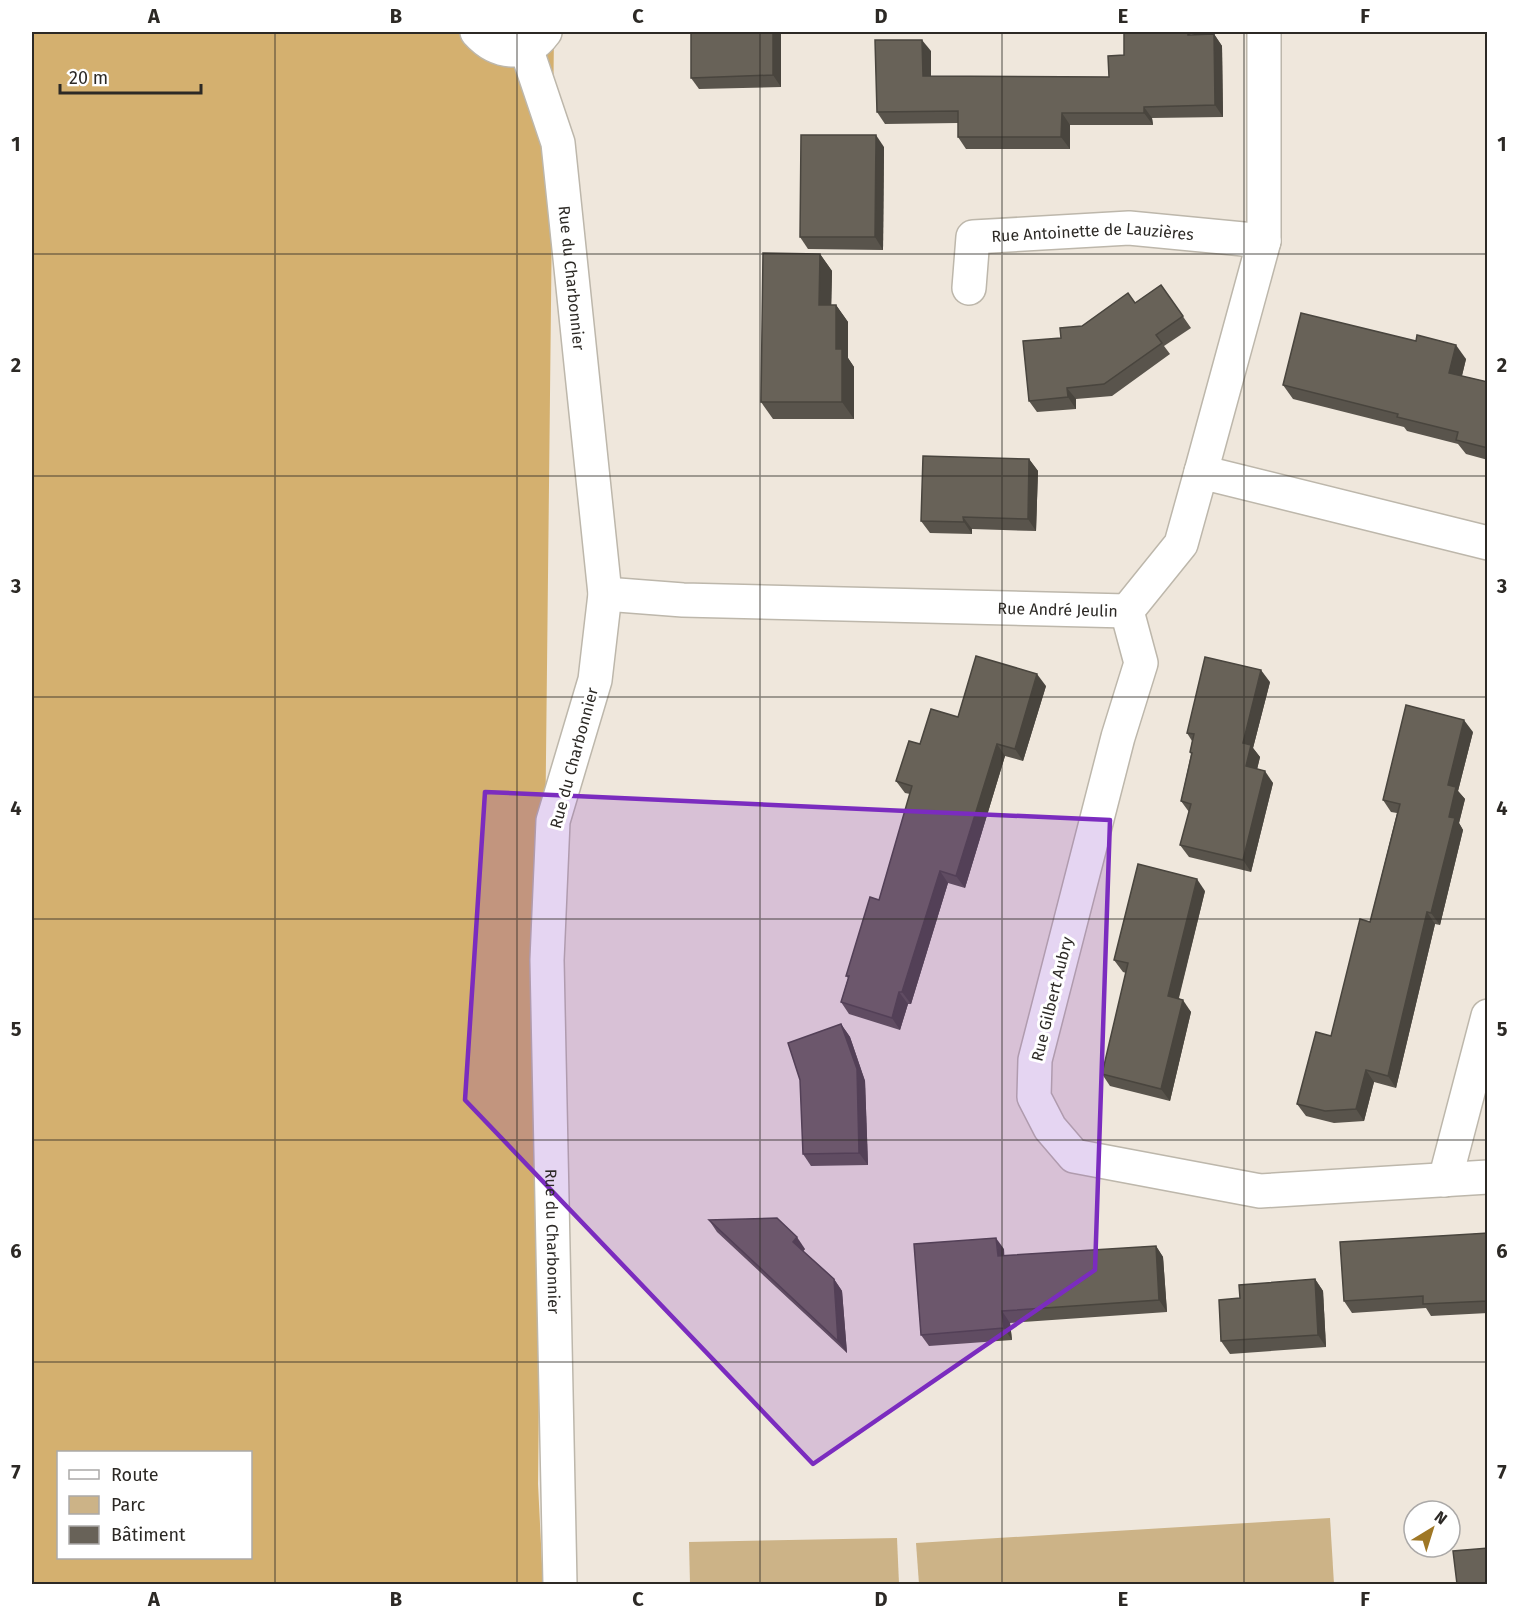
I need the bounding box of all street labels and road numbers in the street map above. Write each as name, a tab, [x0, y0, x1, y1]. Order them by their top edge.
street label: Rue du Charbonnier	[555, 205, 589, 352]
street label: Rue Antoinette de Lauzières	[991, 218, 1195, 245]
street label: Rue André Jeulin	[997, 598, 1118, 620]
street label: Rue du Charbonnier	[546, 685, 602, 831]
street label: Rue Gilbert Aubry	[1027, 935, 1077, 1063]
street label: Rue du Charbonnier	[542, 1169, 564, 1315]

